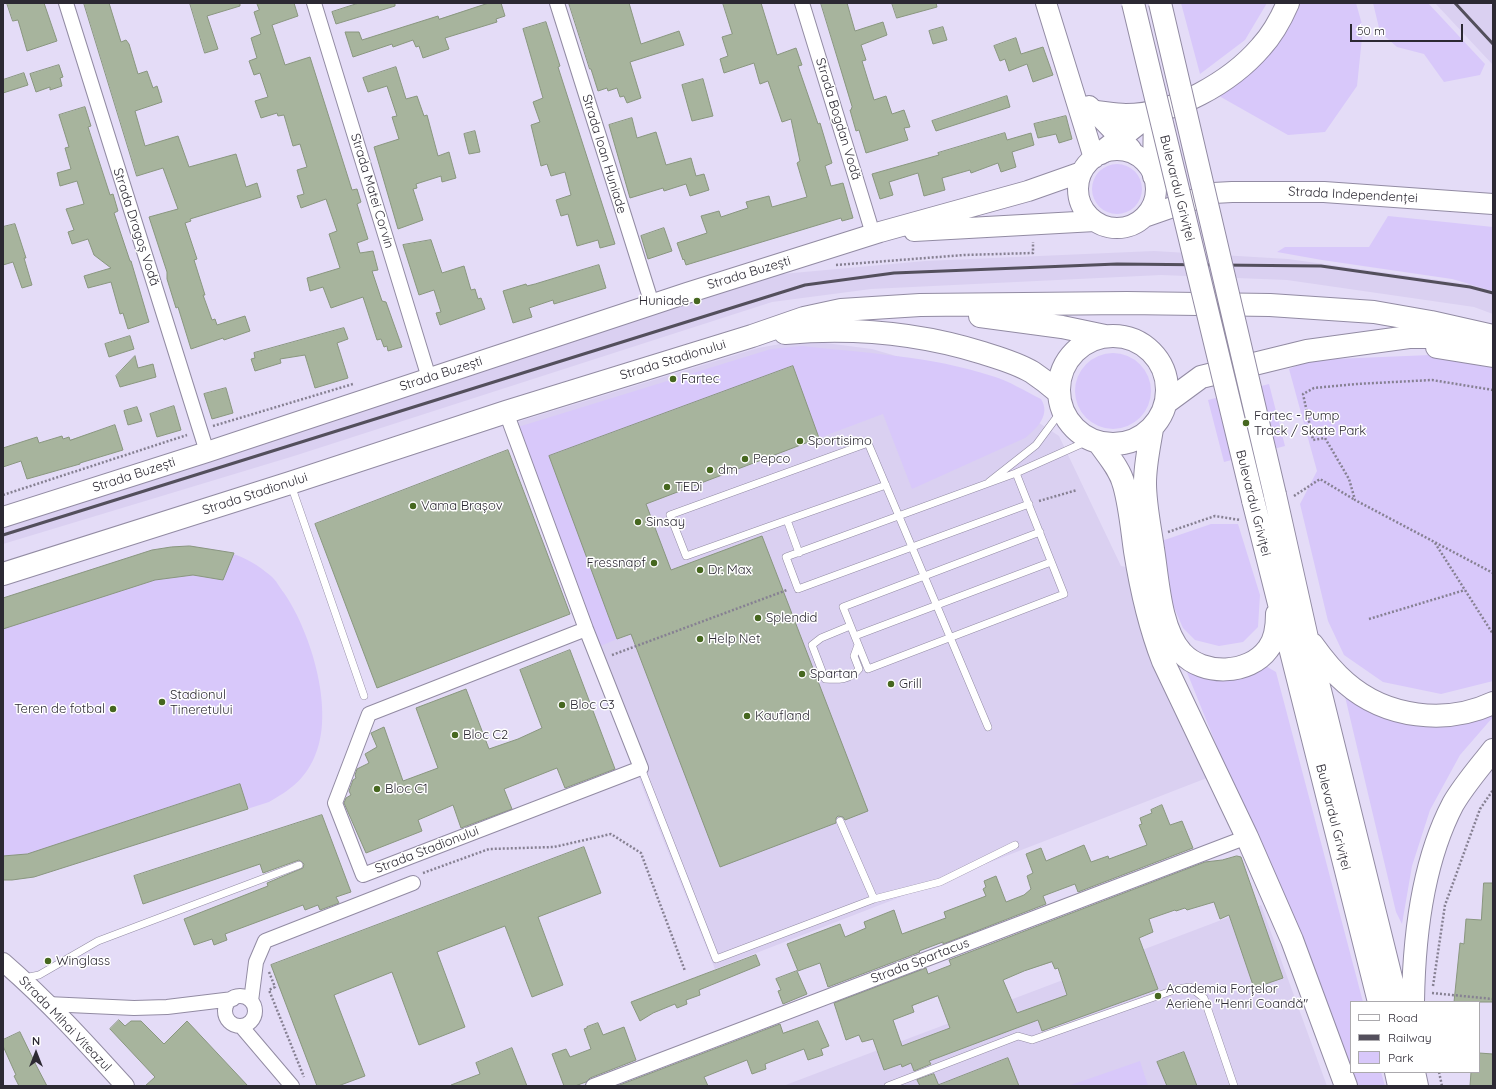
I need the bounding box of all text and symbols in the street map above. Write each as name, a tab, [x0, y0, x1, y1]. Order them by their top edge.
scale bar	[1352, 16, 1465, 42]
text: 50 m	[1357, 23, 1385, 38]
street label: Strada Bogdan Vodă	[812, 56, 864, 182]
street label: Strada Ioan Huniade	[578, 92, 630, 216]
street label: Strada Matei Corvin	[347, 132, 397, 250]
street label: Bulevardul Griviței	[1156, 133, 1198, 243]
street label: Strada Dragoș Vodă	[110, 166, 162, 288]
street label: Strada Independenței	[1288, 184, 1418, 206]
street label: Strada Buzești	[705, 253, 793, 293]
place label: Huniade	[639, 293, 689, 309]
marker: Huniade	[692, 296, 702, 306]
street label: Strada Stadionului	[618, 336, 728, 384]
street label: Strada Buzești	[398, 353, 484, 395]
place label: Fartec	[681, 371, 719, 387]
marker: Fartec	[668, 374, 678, 384]
place label: Fartec - Pump Track / Skate Park	[1254, 408, 1366, 439]
marker: Fartec - Pump Track / Skate Park	[1241, 418, 1251, 428]
place label: Sportisimo	[808, 433, 872, 449]
marker: Sportisimo	[795, 436, 805, 446]
street label: Bulevardul Griviței	[1232, 448, 1274, 558]
place label: Pepco	[753, 451, 790, 467]
street label: Strada Buzești	[91, 454, 177, 496]
marker: Pepco	[740, 454, 750, 464]
place label: dm	[718, 462, 738, 478]
marker: dm	[705, 465, 715, 475]
street label: Strada Stadionului	[200, 470, 310, 518]
place label: TEDi	[675, 479, 702, 495]
marker: TEDi	[662, 482, 672, 492]
place label: Vama Brașov	[421, 498, 503, 514]
marker: Vama Brașov	[408, 501, 418, 511]
place label: Sinsay	[646, 514, 685, 530]
marker: Sinsay	[633, 517, 643, 527]
place label: Fressnapf	[587, 555, 646, 571]
marker: Fressnapf	[649, 558, 659, 568]
place label: Dr. Max	[708, 562, 752, 578]
marker: Dr. Max	[695, 565, 705, 575]
place label: Splendid	[766, 610, 817, 626]
marker: Splendid	[753, 613, 763, 623]
place label: Help Net	[708, 631, 760, 647]
marker: Help Net	[695, 634, 705, 644]
place label: Spartan	[810, 666, 858, 682]
marker: Spartan	[797, 669, 807, 679]
place label: Grill	[899, 676, 922, 692]
marker: Grill	[886, 679, 896, 689]
place label: Stadionul Tineretului	[170, 687, 232, 718]
marker: Stadionul Tineretului	[157, 697, 167, 707]
place label: Bloc C3	[570, 697, 615, 713]
marker: Bloc C3	[557, 700, 567, 710]
place label: Teren de fotbal	[14, 701, 105, 717]
marker: Teren de fotbal	[108, 704, 118, 714]
place label: Kaufland	[755, 708, 810, 724]
marker: Kaufland	[742, 711, 752, 721]
place label: Bloc C2	[463, 727, 508, 743]
marker: Bloc C2	[450, 730, 460, 740]
street label: Bulevardul Griviței	[1312, 762, 1354, 872]
place label: Bloc C1	[385, 781, 428, 797]
marker: Bloc C1	[372, 784, 382, 794]
street label: Strada Stadionului	[373, 823, 481, 877]
street label: Strada Spartacus	[869, 935, 971, 987]
place label: Winglass	[56, 953, 110, 969]
marker: Winglass	[43, 956, 53, 966]
street label: Strada Mihai Viteazul	[15, 973, 115, 1075]
place label: Academia Forțelor Aeriene "Henri Coandă"	[1166, 981, 1308, 1012]
marker: Academia Forțelor Aeriene "Henri Coandă"	[1153, 991, 1163, 1001]
legend	[1350, 1001, 1480, 1073]
text: Road	[1388, 1010, 1418, 1025]
text: Railway	[1388, 1030, 1432, 1045]
north arrow	[16, 1033, 56, 1073]
text: N	[32, 1034, 40, 1048]
text: Park	[1388, 1050, 1413, 1065]

